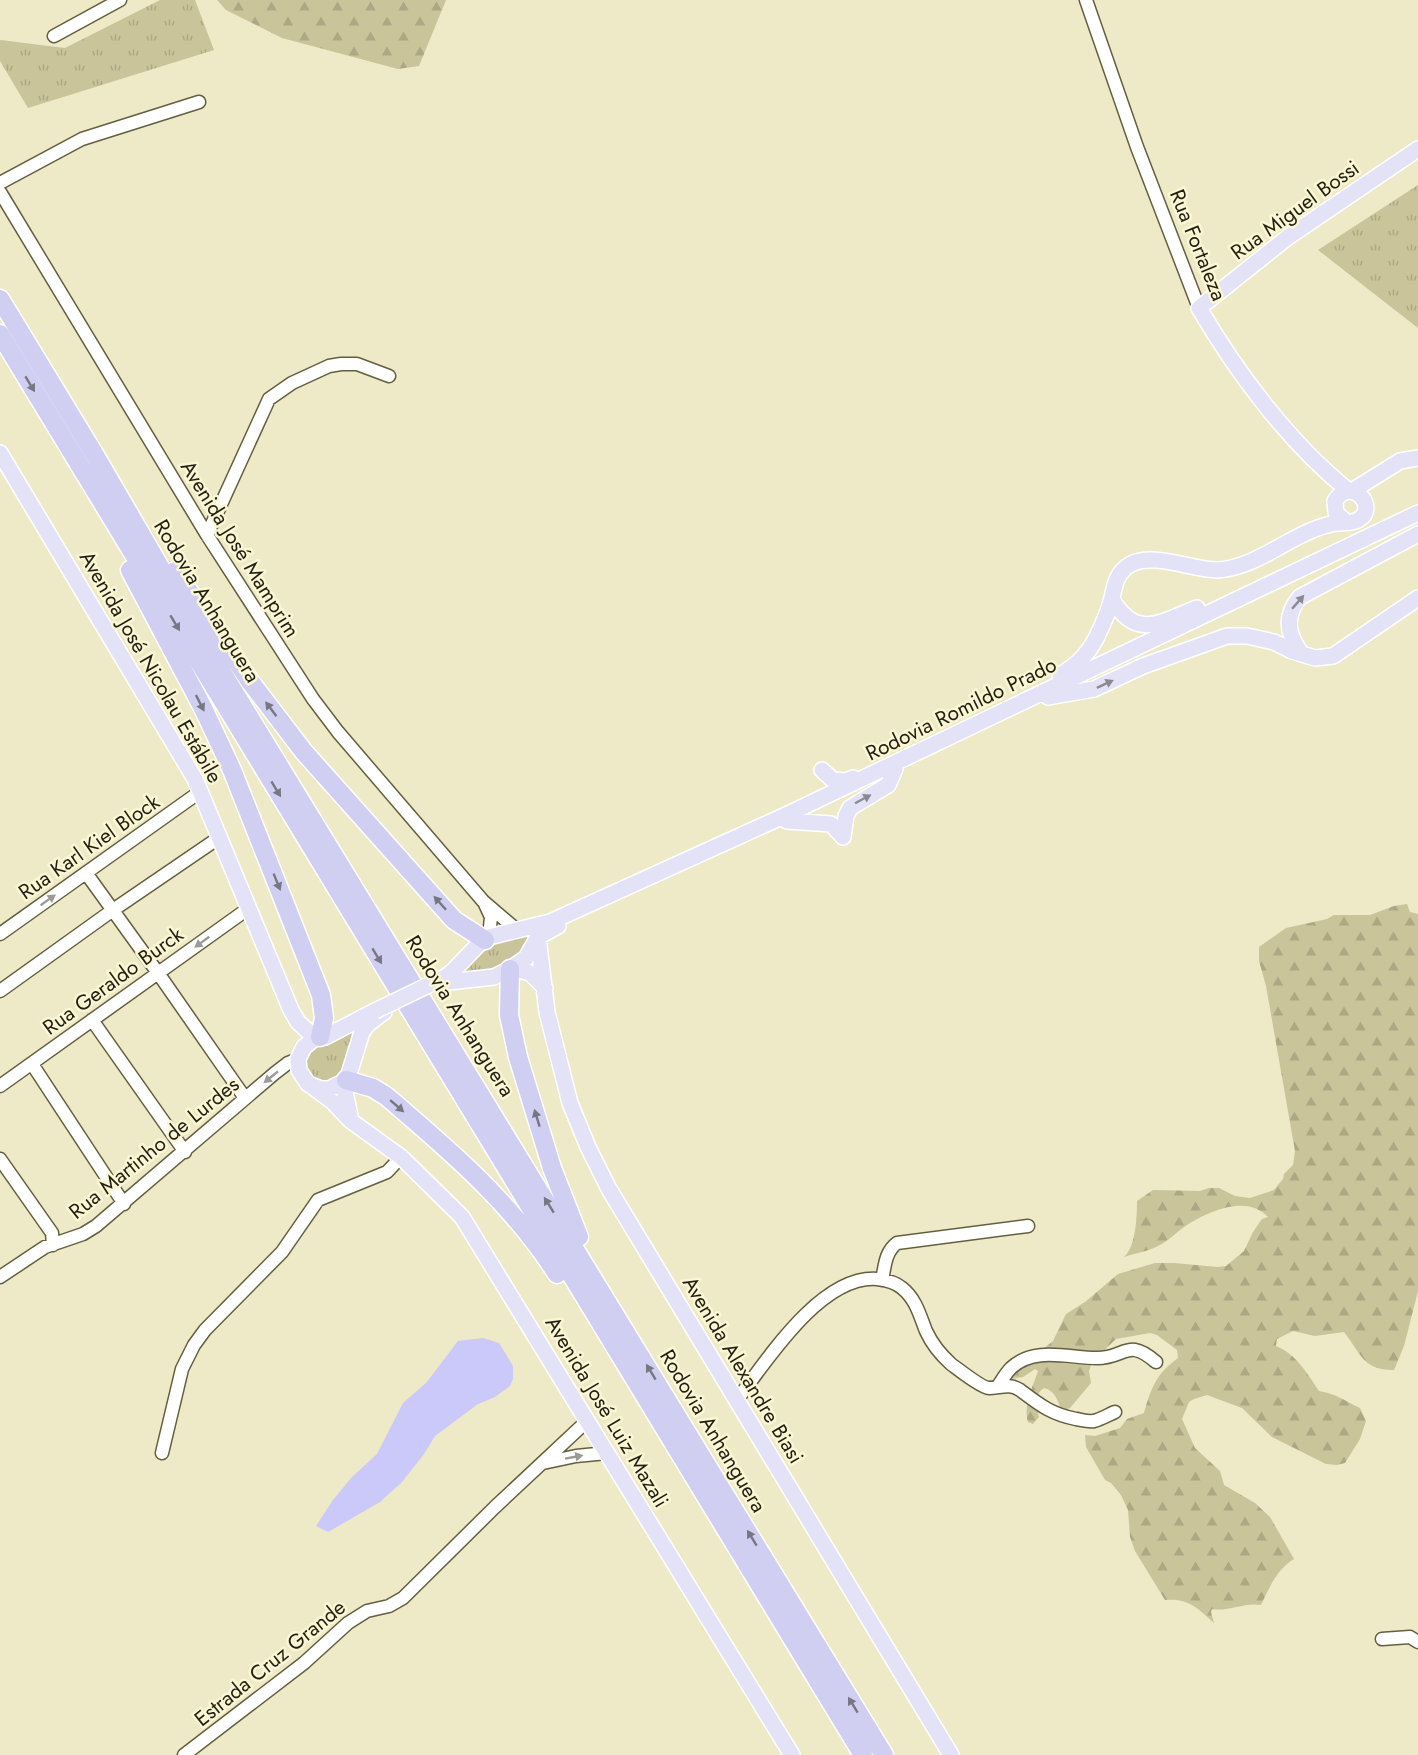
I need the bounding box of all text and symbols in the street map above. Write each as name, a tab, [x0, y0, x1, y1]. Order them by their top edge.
street label: Rua Miguel Bossi	[1225, 153, 1365, 267]
street label: Rua Fortaleza	[1162, 185, 1234, 305]
one-way arrow	[25, 376, 36, 392]
street label: Avenida José Mamprim	[173, 455, 307, 643]
street label: Rodovia Anhanguera	[146, 514, 268, 688]
street label: Avenida José Nicolau Estábile	[72, 545, 230, 789]
one-way arrow	[1291, 595, 1305, 610]
one-way arrow	[169, 615, 180, 631]
street label: Rodovia Romildo Prado	[861, 650, 1061, 768]
one-way arrow	[1096, 679, 1114, 689]
one-way arrow	[195, 694, 204, 711]
one-way arrow	[265, 701, 277, 716]
one-way arrow	[270, 781, 281, 797]
street label: Rua Karl Kiel Block	[12, 787, 166, 907]
one-way arrow	[855, 794, 872, 804]
one-way arrow	[272, 873, 282, 891]
one-way arrow	[39, 894, 55, 906]
one-way arrow	[433, 896, 447, 911]
street label: Rua Geraldo Burck	[37, 919, 190, 1042]
street label: Rodovia Anhanguera	[398, 929, 522, 1103]
one-way arrow	[194, 936, 210, 948]
one-way arrow	[372, 948, 383, 964]
street label: Rua Martinho de Lurdes	[62, 1070, 246, 1226]
one-way arrow	[263, 1071, 279, 1084]
one-way arrow	[389, 1099, 405, 1112]
one-way arrow	[532, 1109, 541, 1127]
one-way arrow	[544, 1197, 555, 1213]
street label: Avenida Alexandre Biasi	[675, 1271, 811, 1469]
street label: Avenida José Luiz Mazali	[538, 1311, 676, 1513]
street label: Rodovia Anhanguera	[652, 1344, 774, 1518]
one-way arrow	[646, 1363, 656, 1380]
one-way arrow	[565, 1452, 584, 1461]
one-way arrow	[747, 1530, 758, 1546]
street label: Estrada Cruz Grande	[188, 1592, 352, 1733]
one-way arrow	[848, 1697, 859, 1713]

